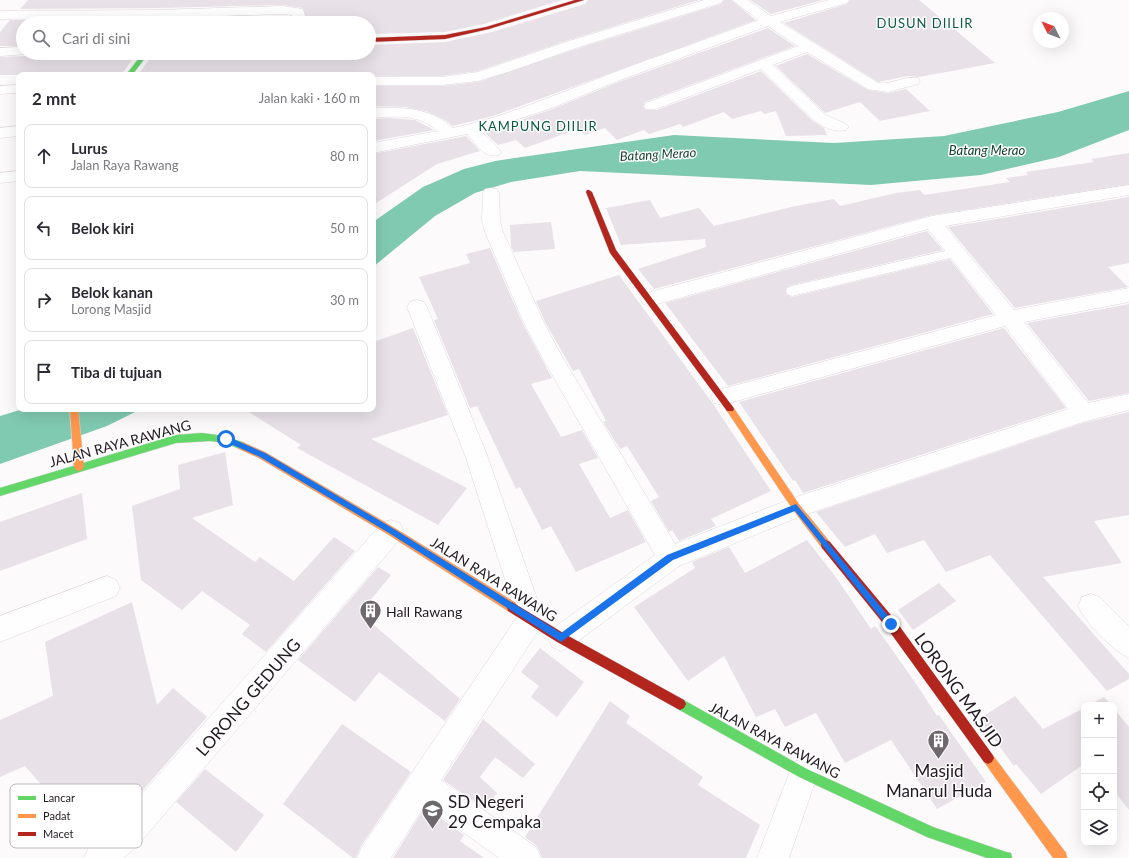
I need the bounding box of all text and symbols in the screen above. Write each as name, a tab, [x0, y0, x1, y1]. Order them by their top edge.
north arrow	[1033, 12, 1069, 48]
district label: DUSUN DIILIR	[877, 15, 973, 31]
search box	[16, 16, 376, 60]
icon: search	[30, 27, 52, 49]
text: Cari di sini	[62, 29, 130, 47]
text: 2 mnt	[32, 88, 76, 109]
text: Jalan kaki · 160 m	[259, 90, 360, 106]
district label: KAMPUNG DIILIR	[478, 118, 598, 134]
text: Lurus	[71, 139, 108, 157]
water label: Batang Merao	[949, 142, 1025, 158]
water label: Batang Merao	[619, 144, 697, 164]
icon: ahead	[33, 145, 55, 167]
text: 80 m	[330, 148, 359, 164]
text: Jalan Raya Rawang	[71, 157, 179, 173]
icon: left	[33, 217, 55, 239]
text: Belok kiri	[71, 219, 134, 237]
text: 50 m	[330, 220, 359, 236]
text: Belok kanan	[71, 283, 153, 301]
icon: right	[33, 289, 55, 311]
text: 30 m	[330, 292, 359, 308]
text: Lorong Masjid	[71, 301, 151, 317]
icon: arrive	[33, 361, 55, 383]
text: Tiba di tujuan	[71, 363, 162, 381]
street label: JALAN RAYA RAWANG	[47, 416, 193, 470]
route start	[217, 430, 235, 448]
street label: JALAN RAYA RAWANG	[428, 533, 560, 625]
building icon: Hall Rawang	[358, 598, 384, 631]
place label: Hall Rawang	[386, 603, 462, 620]
route end	[882, 615, 900, 633]
street label: LORONG MASJID	[910, 628, 1008, 752]
street label: LORONG GEDUNG	[191, 634, 305, 760]
street label: JALAN RAYA RAWANG	[707, 698, 843, 782]
map controls	[1081, 702, 1117, 846]
button: +	[1081, 702, 1117, 738]
building icon: Masjid Manarul Huda	[926, 727, 952, 760]
button: −	[1081, 738, 1117, 774]
place label: Masjid Manarul Huda	[886, 760, 992, 801]
button: locate	[1081, 774, 1117, 810]
legend	[10, 784, 142, 848]
text: Lancar	[43, 791, 75, 804]
place label: SD Negeri 29 Cempaka	[448, 791, 541, 832]
school or university icon: SD Negeri 29 Cempaka	[420, 798, 446, 831]
text: Padat	[43, 809, 70, 822]
button: layers	[1081, 810, 1117, 846]
text: Macet	[43, 827, 73, 840]

